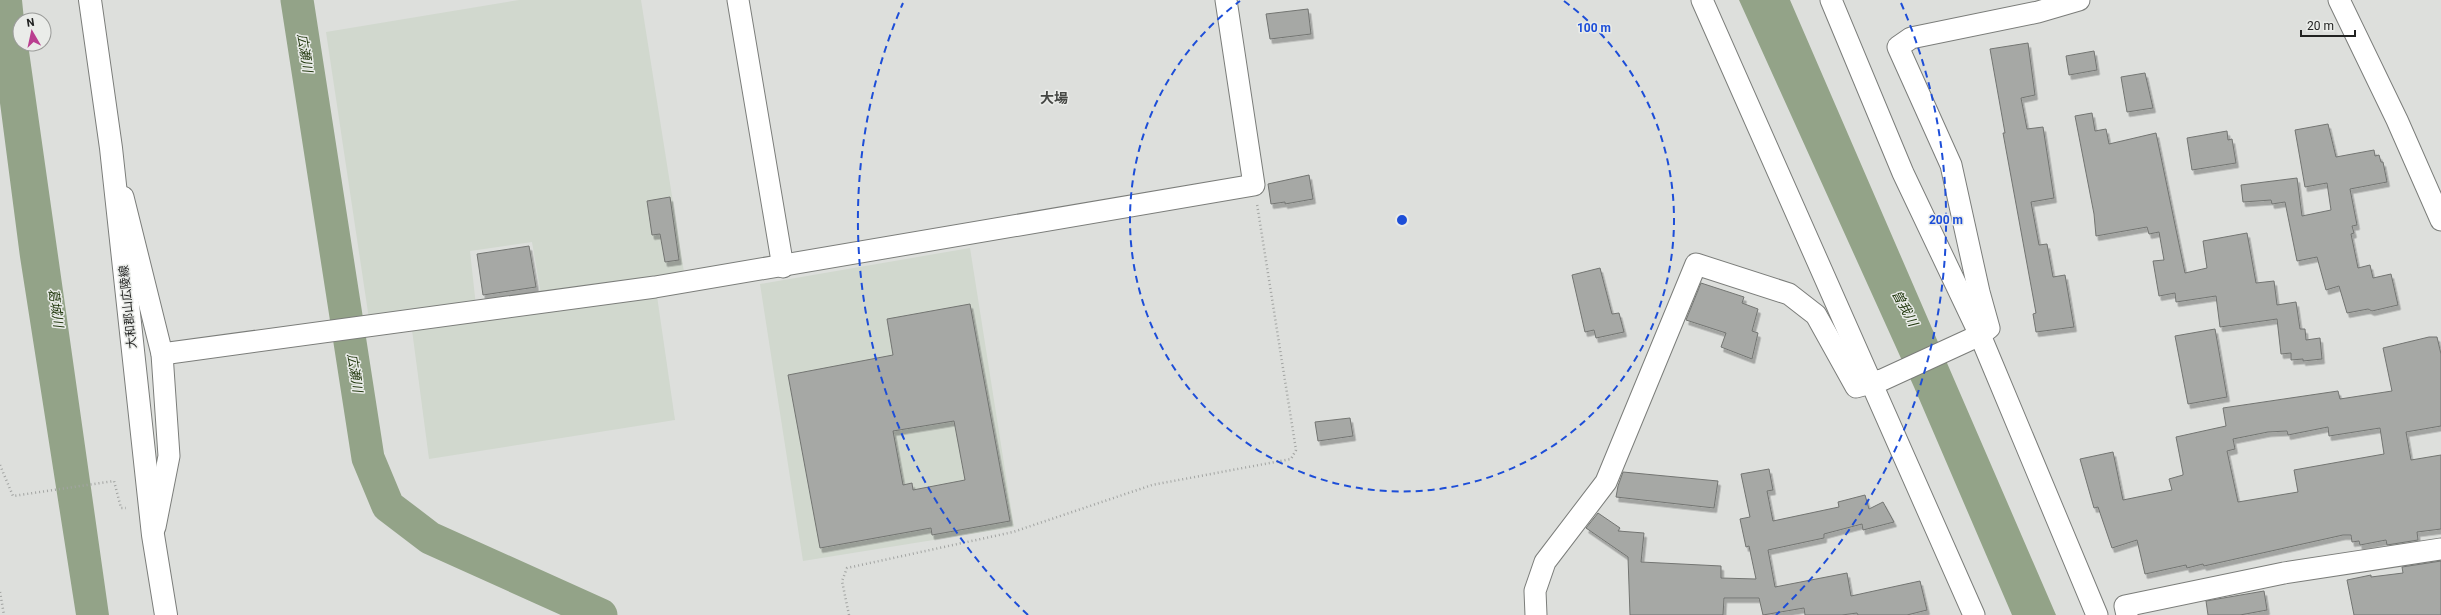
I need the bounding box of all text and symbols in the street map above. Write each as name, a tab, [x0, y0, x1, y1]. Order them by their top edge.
north arrow	[12, 12, 52, 52]
scale bar	[2301, 12, 2355, 38]
text: N	[26, 16, 36, 30]
text: 20 m	[2307, 19, 2334, 33]
text: 100 m	[1577, 21, 1611, 35]
water label: 広瀬川	[295, 33, 316, 75]
district label: 大場	[1040, 90, 1068, 106]
centre of rings	[1395, 213, 1409, 227]
text: 200 m	[1929, 213, 1963, 227]
street label: 大和郡山広陵線	[117, 264, 139, 350]
water label: 曽我川	[1889, 287, 1922, 330]
water label: 葛城川	[46, 288, 66, 330]
water label: 広瀬川	[345, 353, 366, 395]

